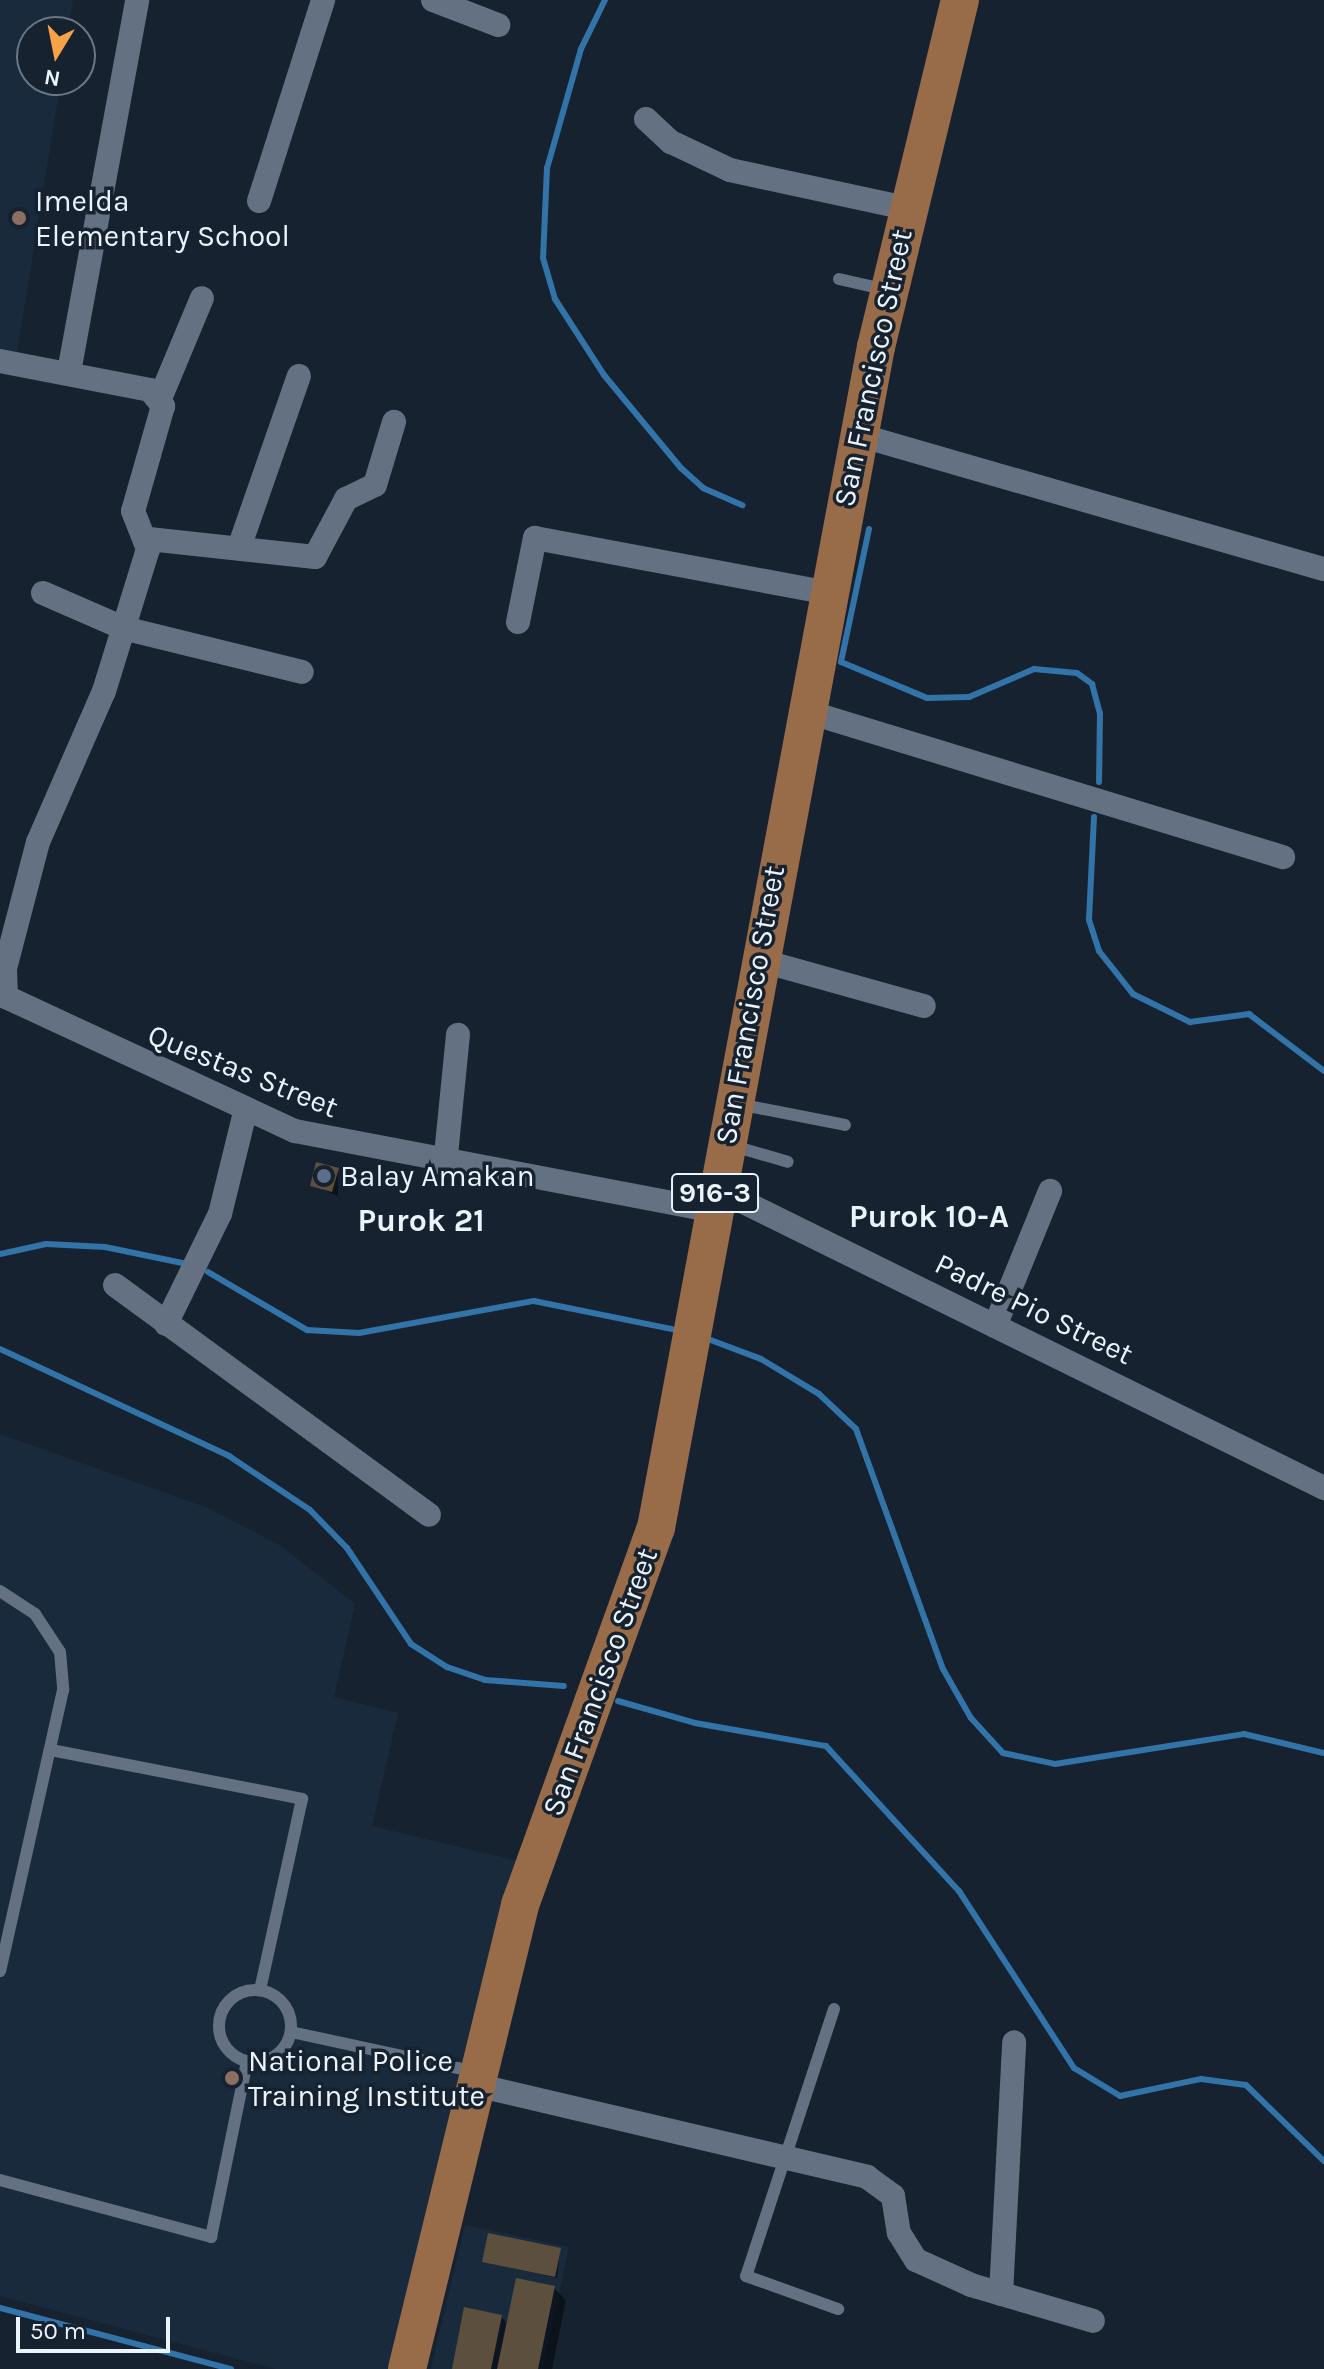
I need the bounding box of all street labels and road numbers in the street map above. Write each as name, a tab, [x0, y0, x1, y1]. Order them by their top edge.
street label: San Francisco Street	[826, 226, 920, 510]
street label: San Francisco Street	[708, 863, 792, 1147]
street label: Questas Street	[143, 1016, 343, 1126]
road number: 916-3	[671, 1169, 759, 1217]
street label: Padre Pio Street	[929, 1246, 1139, 1372]
street label: San Francisco Street	[535, 1543, 665, 1821]

